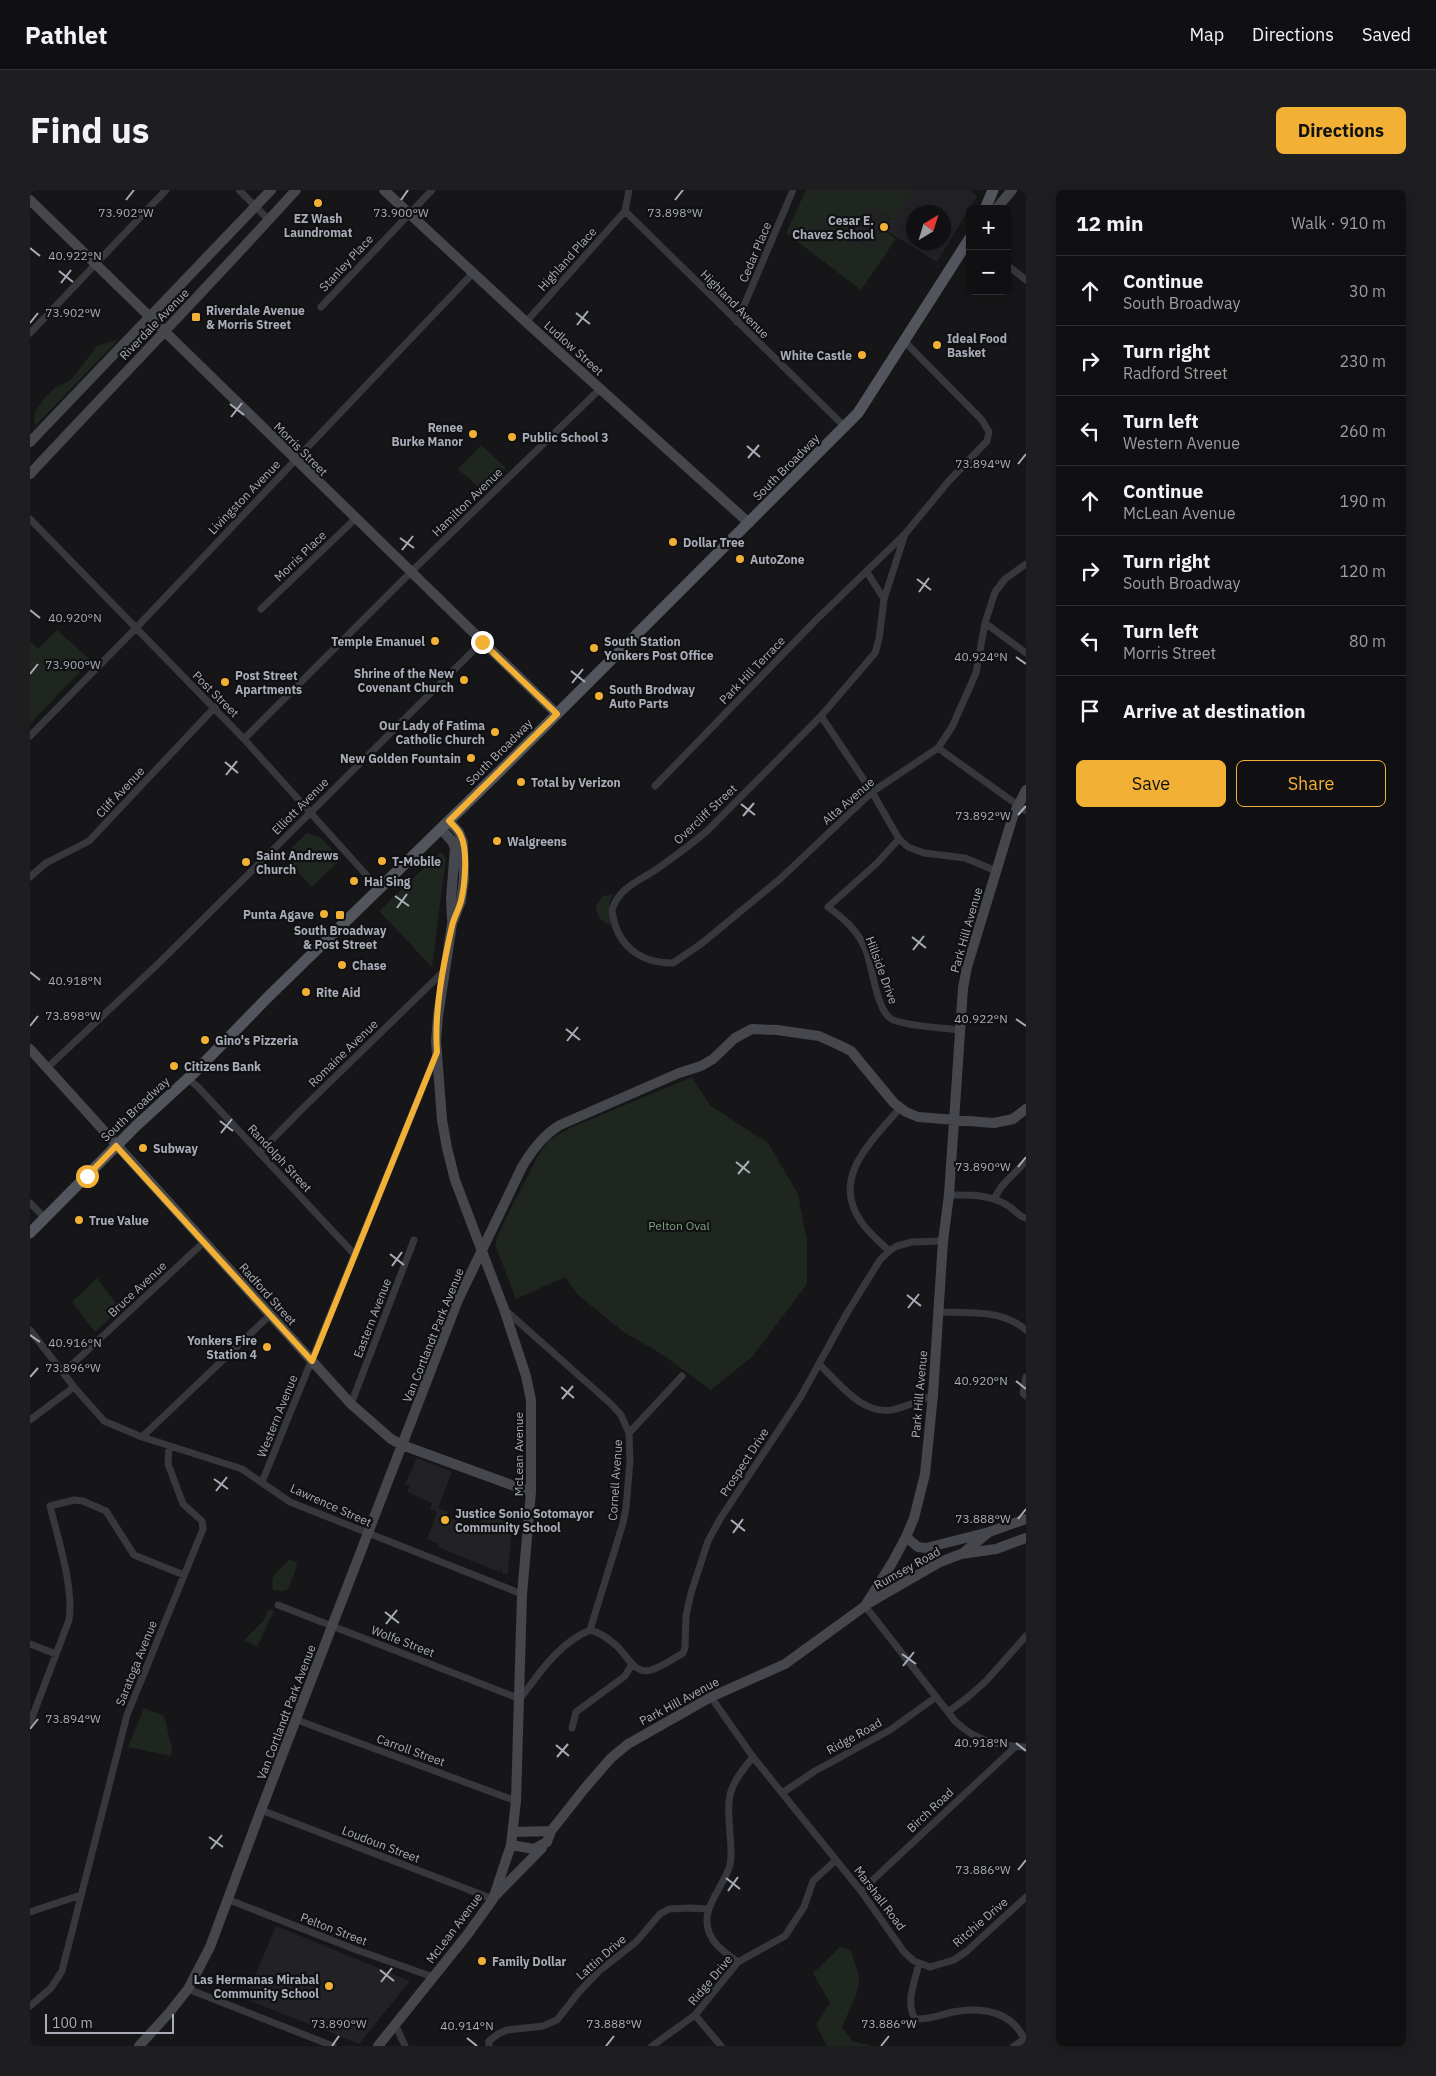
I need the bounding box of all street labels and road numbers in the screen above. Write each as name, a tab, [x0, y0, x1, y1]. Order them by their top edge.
street label: Cedar Place	[736, 219, 775, 284]
street label: Highland Place	[535, 224, 600, 294]
street label: Stanley Place	[316, 231, 376, 295]
street label: Highland Avenue	[698, 267, 773, 342]
street label: Riverdale Avenue	[116, 285, 192, 363]
street label: Ludlow Street	[541, 317, 607, 379]
street label: Morris Street	[271, 419, 331, 479]
street label: South Broadway	[750, 431, 822, 503]
street label: Livingston Avenue	[205, 456, 284, 537]
street label: Hamilton Avenue	[429, 464, 506, 539]
street label: Morris Place	[271, 527, 329, 584]
street label: Park Hill Terrace	[716, 633, 788, 707]
street label: Post Street	[190, 668, 242, 720]
street label: South Broadway	[463, 716, 535, 788]
street label: Cliff Avenue	[93, 763, 148, 821]
street label: Elliott Avenue	[268, 774, 332, 838]
street label: Alta Avenue	[819, 774, 878, 828]
street label: Overcliff Street	[670, 781, 740, 847]
street label: Park Hill Avenue	[947, 885, 985, 974]
street label: Hillside Drive	[863, 934, 901, 1006]
street label: Romaine Avenue	[305, 1016, 381, 1090]
street label: South Broadway	[98, 1073, 172, 1145]
street label: Randolph Street	[245, 1121, 315, 1195]
street label: Bruce Avenue	[105, 1258, 170, 1320]
street label: Radford Street	[236, 1260, 300, 1328]
street label: Van Cortlandt Park Avenue	[399, 1265, 467, 1404]
street label: Eastern Avenue	[350, 1276, 394, 1360]
street label: Park Hill Avenue	[908, 1349, 930, 1438]
street label: Western Avenue	[254, 1372, 301, 1459]
street label: McLean Avenue	[511, 1411, 526, 1496]
street label: Prospect Drive	[716, 1425, 772, 1499]
street label: Cornell Avenue	[605, 1438, 625, 1521]
street label: Lawrence Street	[288, 1480, 374, 1530]
street label: Rumsey Road	[871, 1544, 943, 1592]
street label: Saratoga Avenue	[112, 1618, 160, 1708]
street label: Wolfe Street	[369, 1622, 437, 1660]
street label: Van Cortlandt Park Avenue	[253, 1642, 319, 1782]
street label: Park Hill Avenue	[637, 1674, 722, 1728]
street label: Ridge Road	[824, 1715, 884, 1757]
street label: Carroll Street	[375, 1731, 447, 1769]
street label: Birch Road	[904, 1785, 956, 1835]
street label: Loudoun Street	[340, 1822, 422, 1866]
street label: Marshall Road	[851, 1863, 909, 1933]
street label: McLean Avenue	[423, 1889, 486, 1966]
street label: Ritchie Drive	[949, 1894, 1011, 1950]
street label: Pelton Street	[299, 1909, 369, 1949]
street label: Lattin Drive	[573, 1931, 629, 1983]
street label: Ridge Drive	[685, 1951, 736, 2008]

